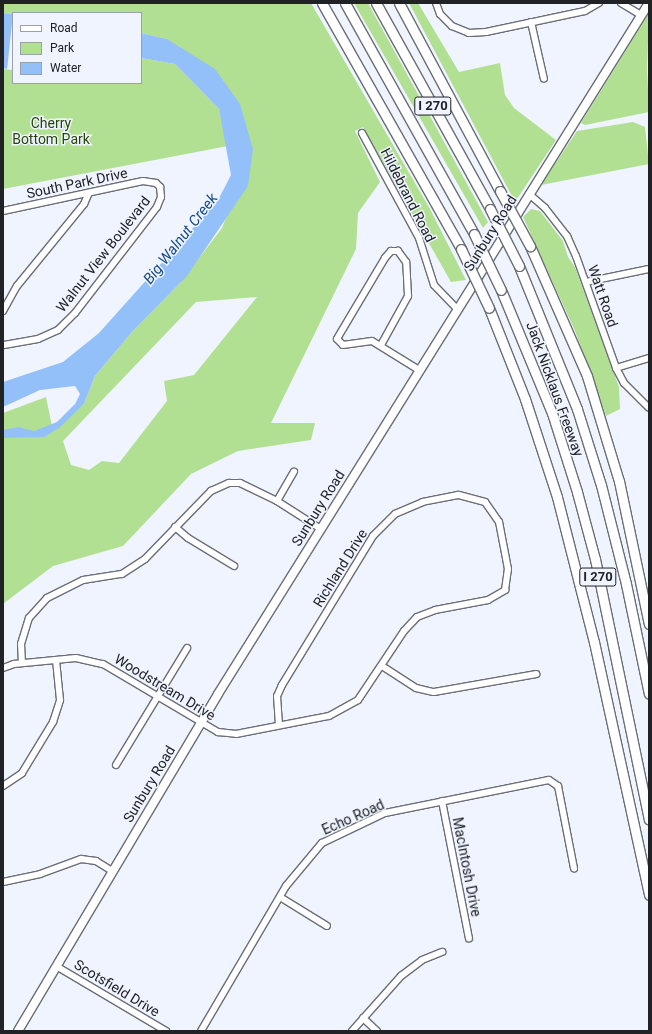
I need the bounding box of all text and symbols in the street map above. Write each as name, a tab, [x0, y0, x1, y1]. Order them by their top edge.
legend	[12, 12, 142, 84]
text: Road	[50, 21, 78, 35]
text: Park	[50, 41, 74, 55]
text: Water	[50, 61, 81, 75]
road number: I 270	[414, 95, 452, 117]
park label: Cherry Bottom Park	[12, 115, 90, 148]
street label: Hildebrand Road	[377, 145, 439, 245]
street label: South Park Drive	[25, 164, 129, 202]
water label: Big Walnut Creek	[140, 190, 222, 288]
street label: Sunbury Road	[460, 192, 520, 274]
street label: Walnut View Boulevard	[53, 193, 153, 315]
street label: Watt Road	[585, 263, 621, 329]
street label: Jack Nicklaus Freeway	[523, 319, 587, 459]
street label: Sunbury Road	[288, 467, 348, 549]
street label: Richland Drive	[309, 526, 371, 610]
road number: I 270	[579, 566, 617, 588]
street label: Woodstream Drive	[112, 650, 218, 724]
street label: Sunbury Road	[120, 743, 178, 825]
street label: Echo Road	[319, 796, 387, 838]
street label: MacIntosh Drive	[449, 816, 485, 918]
street label: Scotsfield Drive	[71, 956, 163, 1020]

